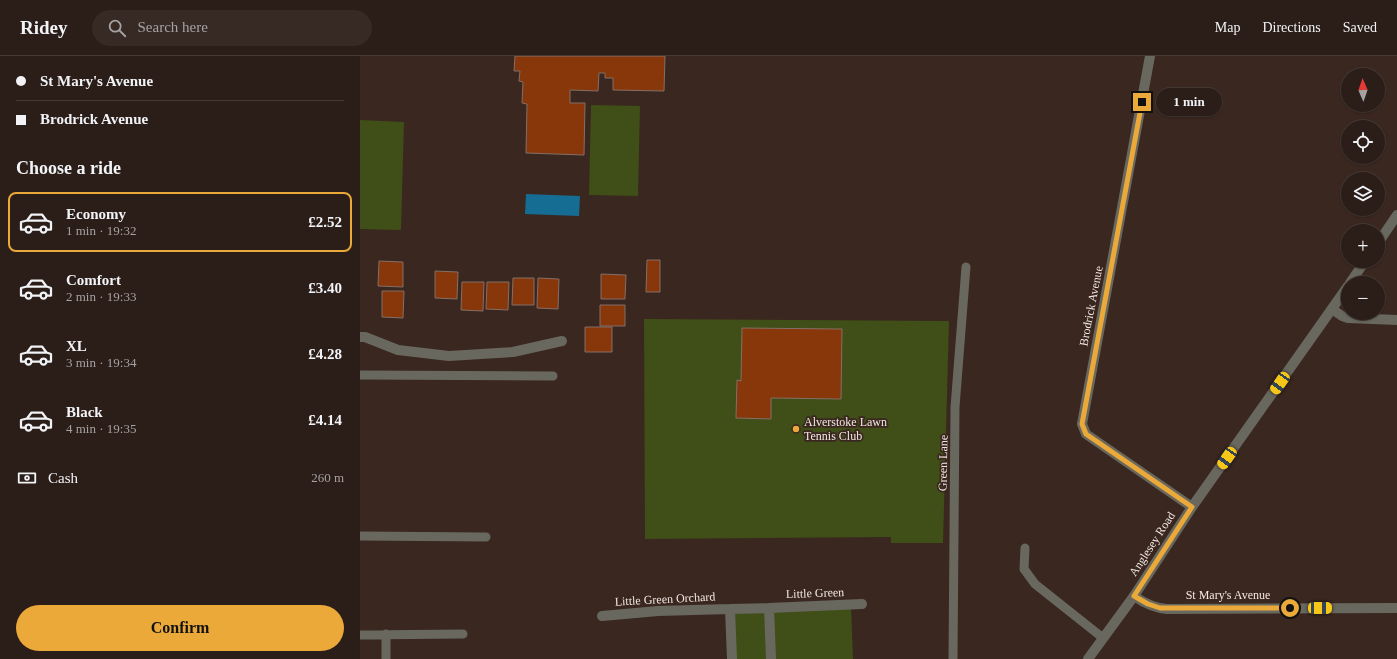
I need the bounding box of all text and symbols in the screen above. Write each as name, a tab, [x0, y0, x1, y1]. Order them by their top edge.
search box	[92, 10, 372, 46]
text: Ridey	[20, 17, 68, 38]
icon: search	[106, 17, 128, 39]
text: Search here	[138, 19, 208, 35]
text: Map	[1215, 20, 1240, 35]
text: Directions	[1262, 20, 1321, 35]
text: Saved	[1343, 20, 1377, 35]
north arrow	[1341, 68, 1385, 112]
map controls	[1341, 68, 1385, 320]
text: St Mary's Avenue	[40, 73, 153, 89]
callout: 1 min	[1156, 88, 1222, 116]
route end	[1133, 93, 1151, 111]
text: 1 min	[1173, 94, 1205, 109]
text: Brodrick Avenue	[40, 111, 148, 127]
button: locate	[1341, 120, 1385, 164]
text: Choose a ride	[16, 158, 121, 178]
button: layers	[1341, 172, 1385, 216]
icon: car	[18, 204, 54, 240]
text: Economy	[66, 206, 126, 222]
text: £2.52	[308, 214, 342, 230]
text: 1 min · 19:32	[66, 223, 136, 238]
button: +	[1341, 224, 1385, 268]
street label: Brodrick Avenue	[1076, 265, 1106, 347]
icon: car	[18, 270, 54, 306]
text: Comfort	[66, 272, 121, 288]
button: −	[1341, 276, 1385, 320]
text: £3.40	[308, 280, 342, 296]
text: 2 min · 19:33	[66, 289, 136, 304]
icon: car	[18, 336, 54, 372]
text: XL	[66, 338, 87, 354]
text: £4.28	[308, 346, 342, 362]
text: 3 min · 19:34	[66, 355, 136, 370]
car	[1268, 370, 1292, 396]
icon: car	[18, 402, 54, 438]
text: Black	[66, 404, 103, 420]
text: £4.14	[308, 412, 342, 428]
place label: Alverstoke Lawn Tennis Club	[804, 415, 887, 443]
text: 4 min · 19:35	[66, 421, 136, 436]
marker: Alverstoke Lawn Tennis Club	[791, 424, 801, 434]
street label: Green Lane	[936, 435, 950, 491]
car	[1215, 445, 1239, 471]
icon: cash	[16, 467, 38, 489]
text: Cash	[48, 470, 78, 486]
text: 260 m	[311, 470, 344, 485]
street label: Anglesey Road	[1126, 509, 1178, 579]
street label: Little Green	[786, 585, 844, 601]
street label: St Mary's Avenue	[1186, 588, 1270, 602]
street label: Little Green Orchard	[614, 589, 716, 609]
route start	[1281, 599, 1299, 617]
car	[1308, 602, 1332, 614]
button: Confirm	[16, 605, 344, 651]

